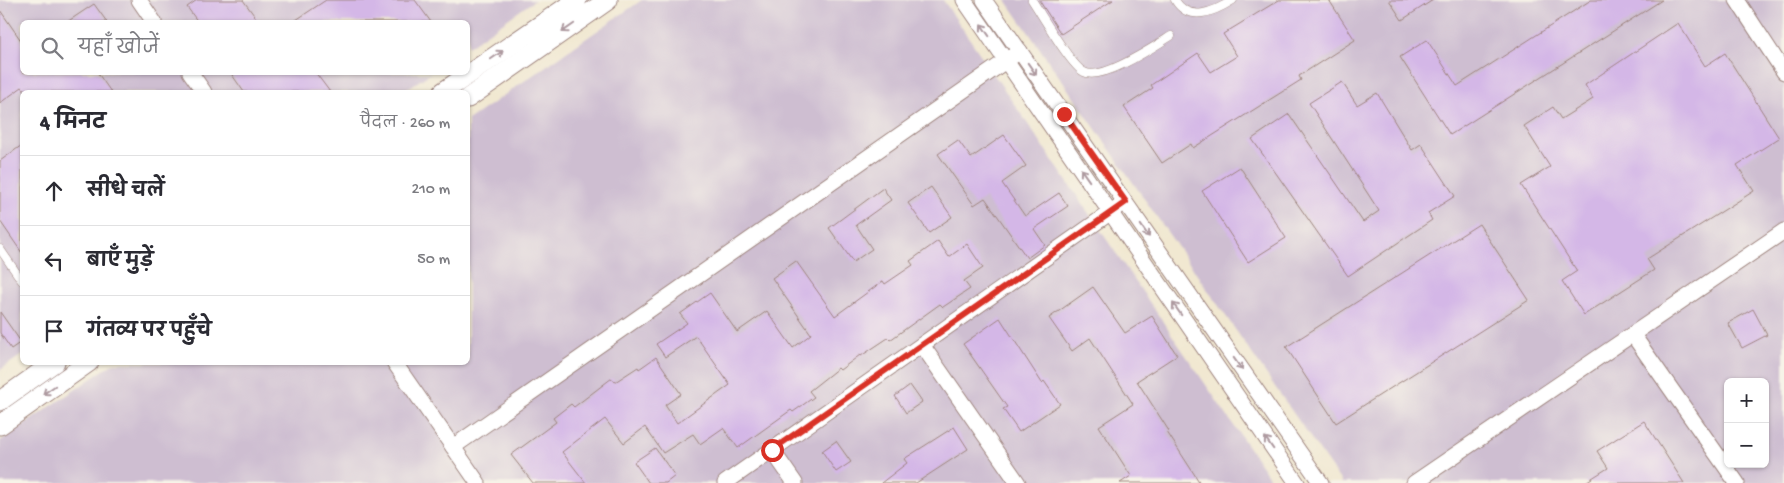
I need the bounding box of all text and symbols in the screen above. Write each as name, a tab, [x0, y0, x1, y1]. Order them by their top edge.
search box	[20, 20, 470, 75]
one-way arrow	[561, 23, 575, 33]
one-way arrow	[980, 24, 990, 38]
icon: search	[38, 34, 66, 62]
text: यहाँ खोजें	[78, 38, 159, 61]
one-way arrow	[490, 50, 504, 60]
one-way arrow	[1027, 62, 1037, 76]
route end	[1053, 103, 1076, 126]
text: 4 मिनट	[40, 112, 106, 137]
text: पैदल · 260 m	[360, 115, 450, 134]
one-way arrow	[1080, 169, 1090, 183]
icon: ahead	[40, 177, 68, 205]
text: सीधे चलें	[87, 181, 164, 204]
text: 210 m	[411, 181, 450, 200]
one-way arrow	[1140, 224, 1150, 238]
icon: left	[40, 247, 68, 275]
text: बाएँ मुड़ें	[87, 251, 153, 274]
text: 50 m	[417, 251, 450, 270]
one-way arrow	[1172, 302, 1182, 316]
icon: arrive	[40, 317, 68, 345]
text: गंतव्य पर पहुँचे	[87, 321, 211, 344]
one-way arrow	[1233, 357, 1243, 371]
map controls	[1724, 378, 1769, 468]
button: +	[1724, 378, 1769, 423]
one-way arrow	[42, 385, 56, 395]
button: −	[1724, 423, 1769, 468]
one-way arrow	[1264, 436, 1274, 450]
route start	[761, 439, 784, 462]

